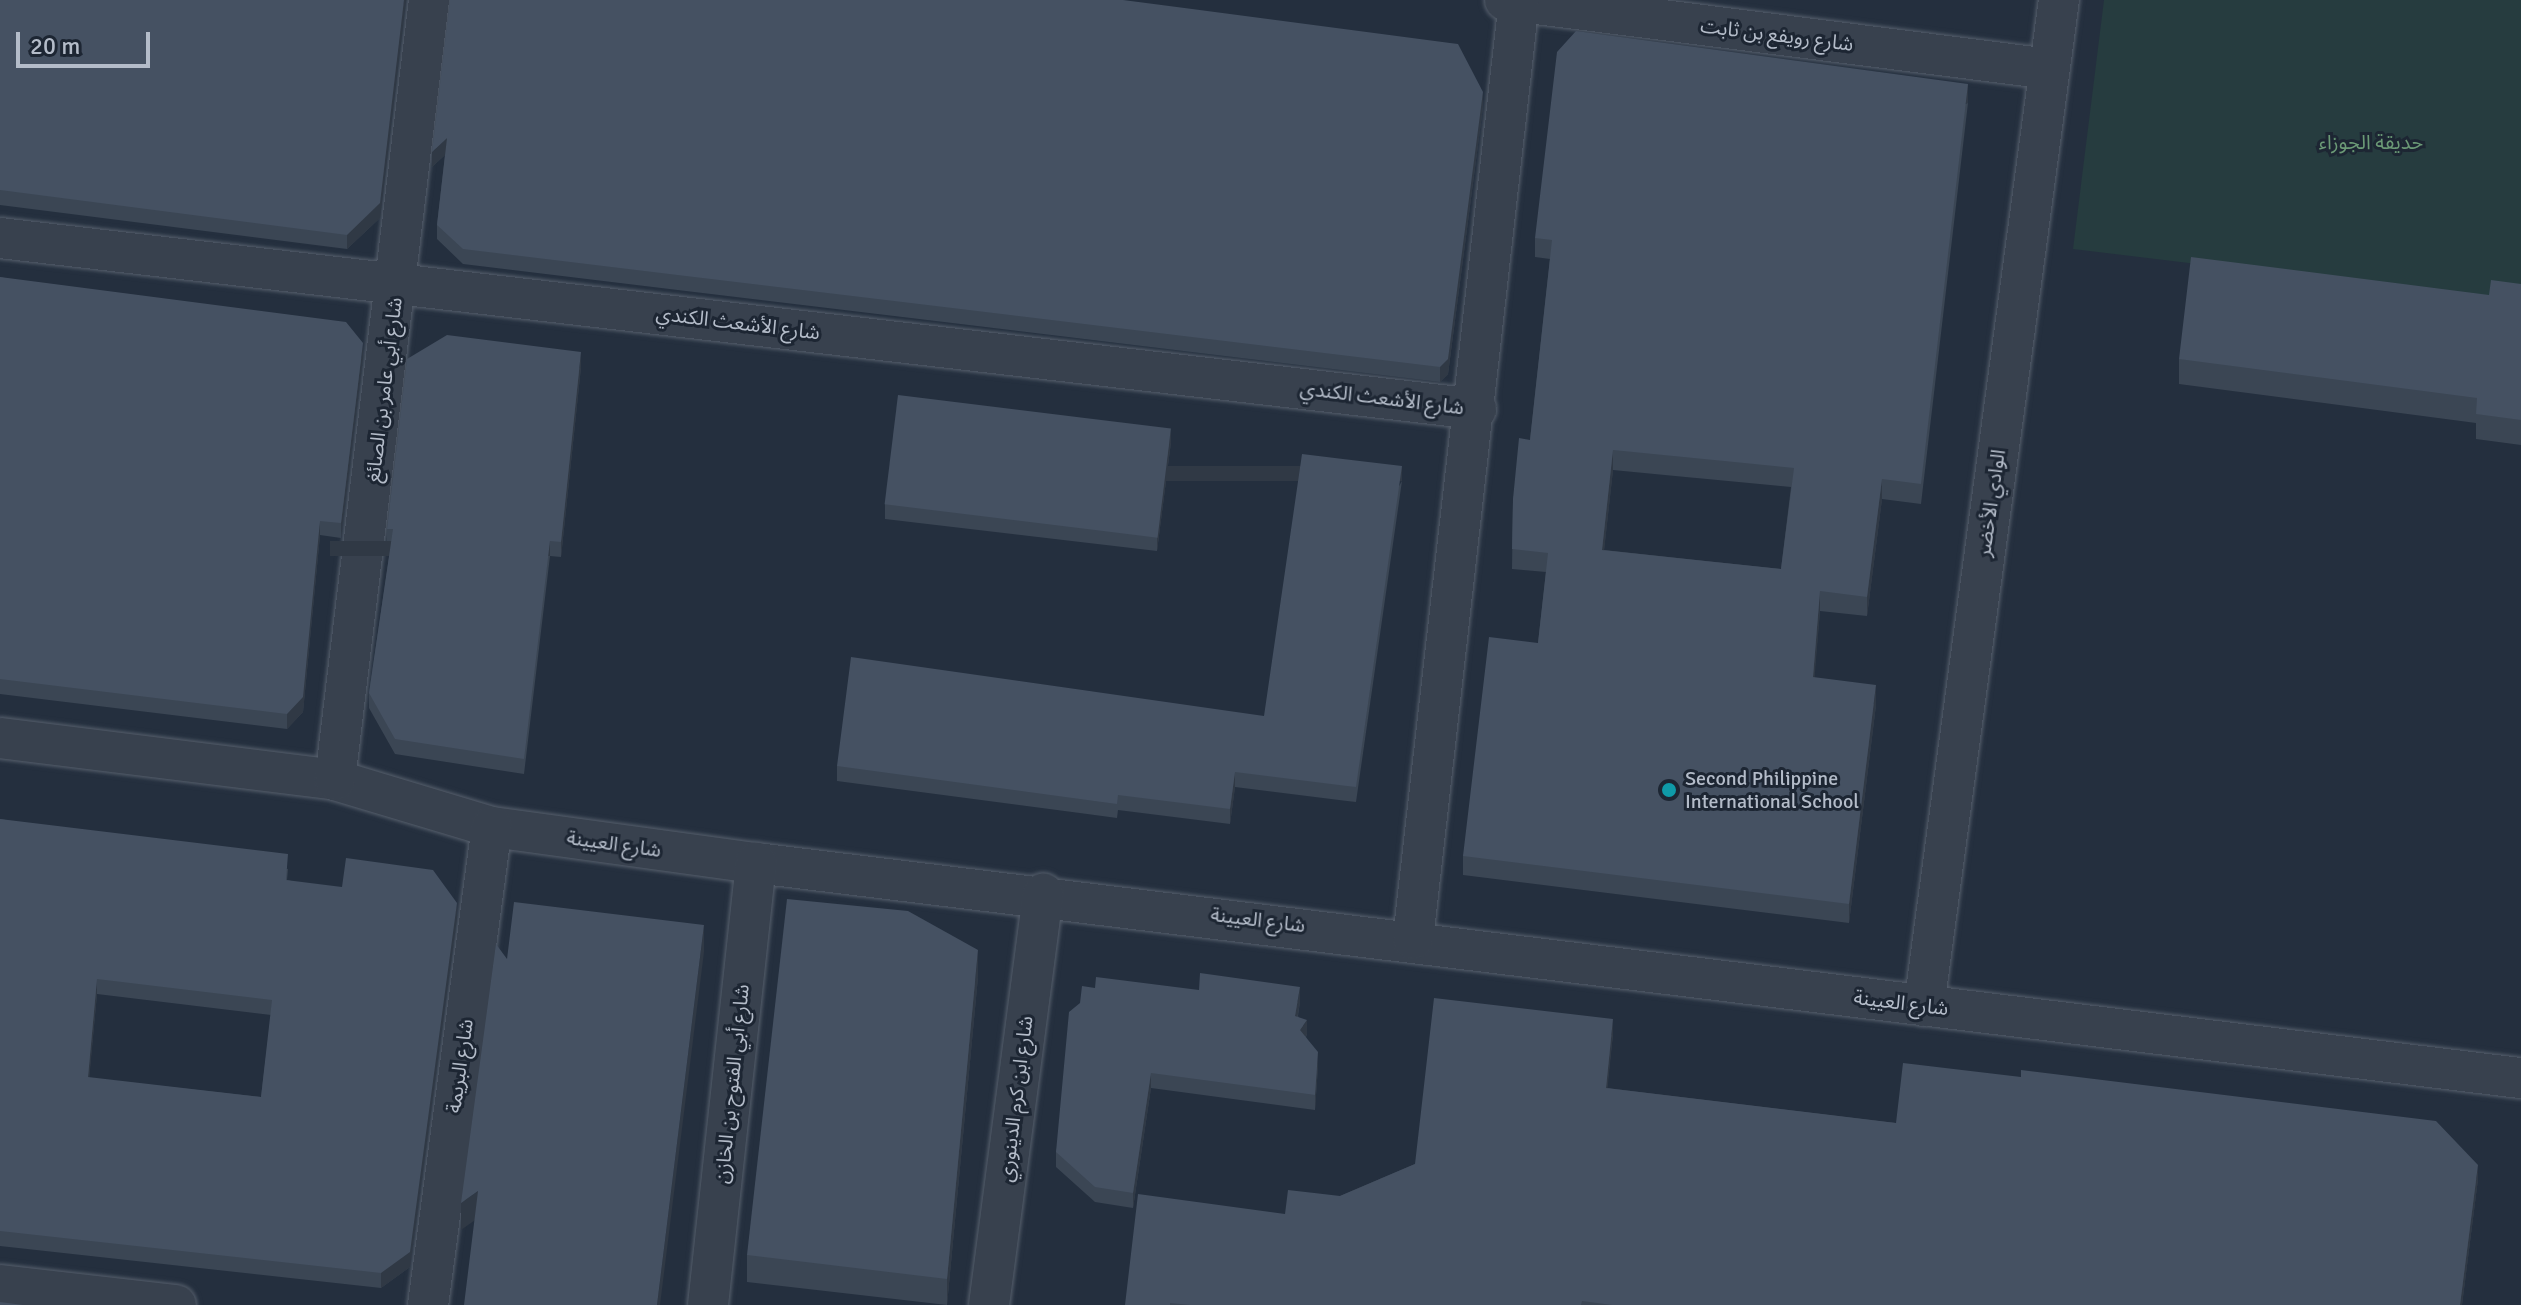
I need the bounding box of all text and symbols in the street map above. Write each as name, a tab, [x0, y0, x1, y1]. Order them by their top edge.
street label: شارع رويفع بن ثابت	[1699, 14, 1855, 56]
scale bar	[20, 16, 154, 66]
text: 20 m	[30, 31, 80, 61]
park label: حديقة الجوزاء	[2319, 130, 2423, 154]
street label: شارع أبي عامر بن الصائغ	[361, 296, 407, 484]
street label: شارع الأشعث الكندي	[655, 301, 821, 345]
street label: شارع الأشعث الكندي	[1299, 376, 1465, 420]
street label: الوادي الأخضر	[1972, 448, 2010, 558]
place label: Second Philippine International School	[1685, 766, 1859, 813]
marker: Second Philippine International School	[1660, 781, 1678, 799]
street label: شارع العيينة	[565, 825, 663, 863]
street label: شارع العيينة	[1209, 902, 1307, 938]
street label: شارع أبي الفتوح بن الخازن	[710, 983, 754, 1185]
street label: شارع العيينة	[1852, 985, 1950, 1021]
street label: شارع ابن كرم الدينوري	[994, 1014, 1038, 1184]
street label: شارع البريمة	[442, 1017, 478, 1115]

